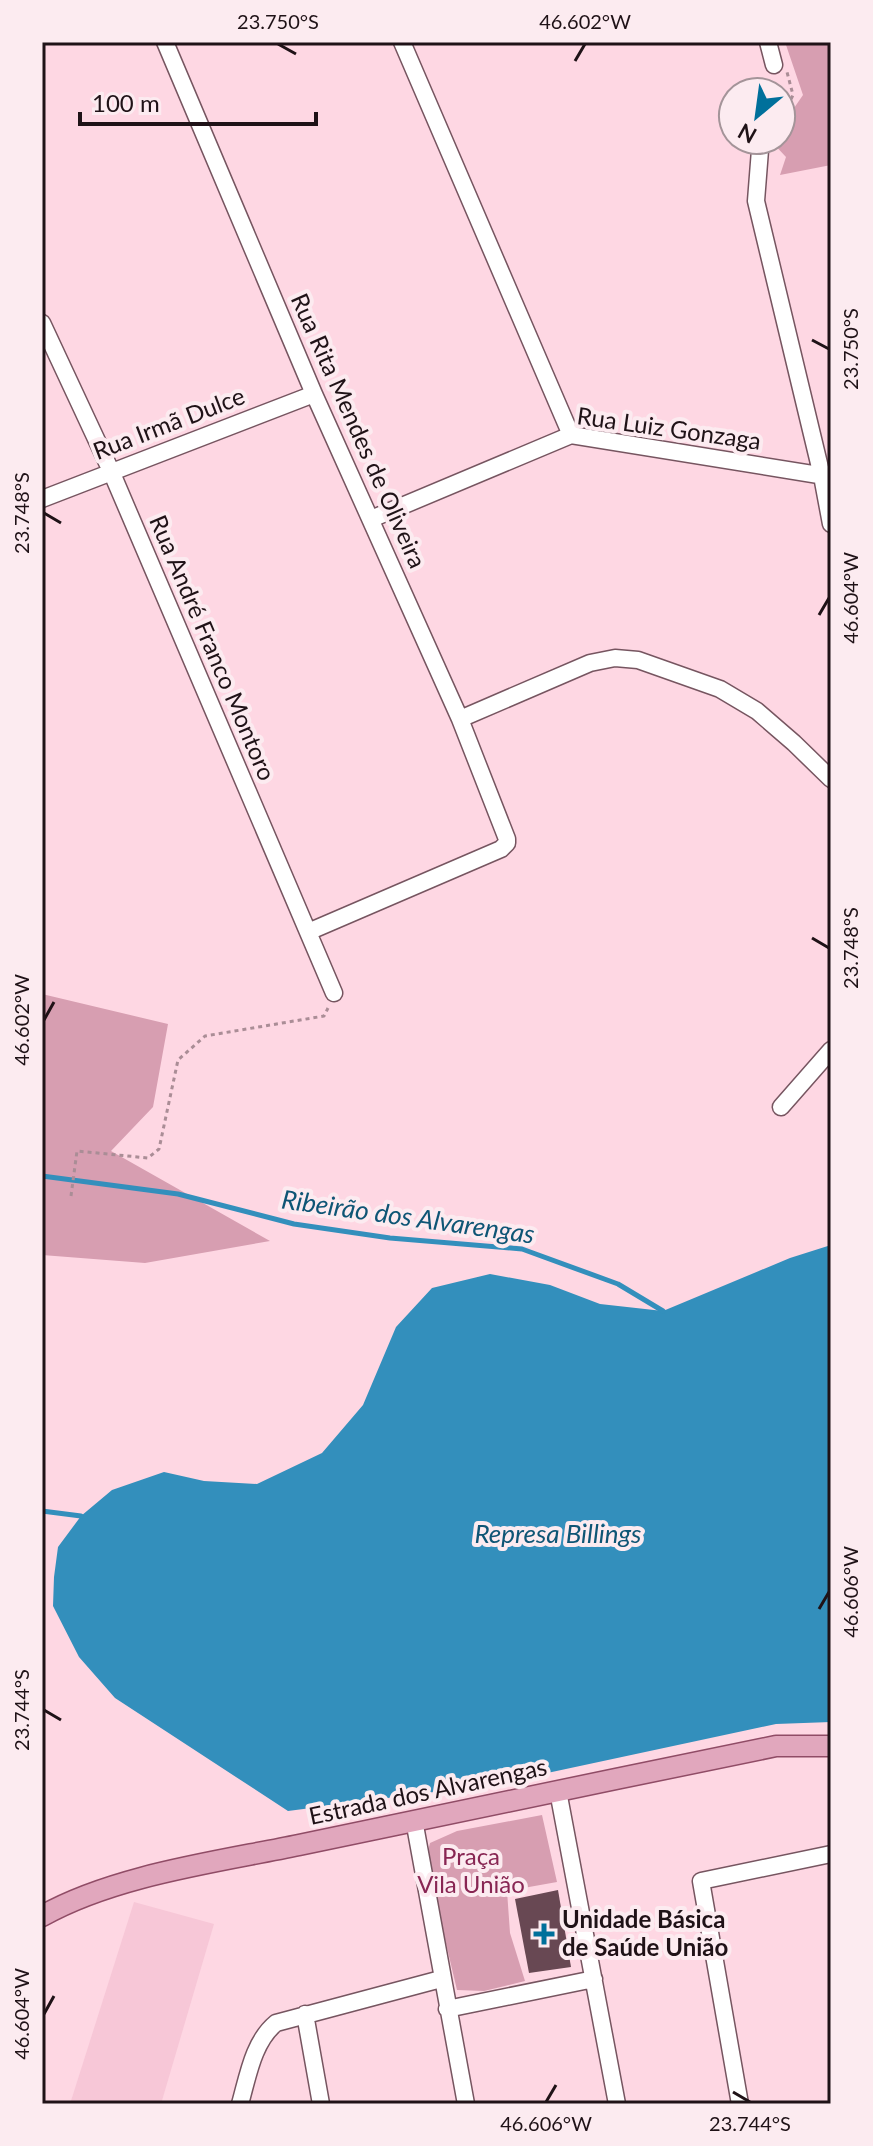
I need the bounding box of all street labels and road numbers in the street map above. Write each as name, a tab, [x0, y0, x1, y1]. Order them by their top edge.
street label: Rua Rita Mendes de Oliveira	[286, 289, 433, 572]
street label: Rua Irmã Dulce	[89, 380, 248, 465]
street label: Rua Luiz Gonzaga	[575, 400, 763, 455]
street label: Rua André Franco Montoro	[144, 510, 282, 784]
street label: Estrada dos Alvarengas	[306, 1751, 549, 1830]

